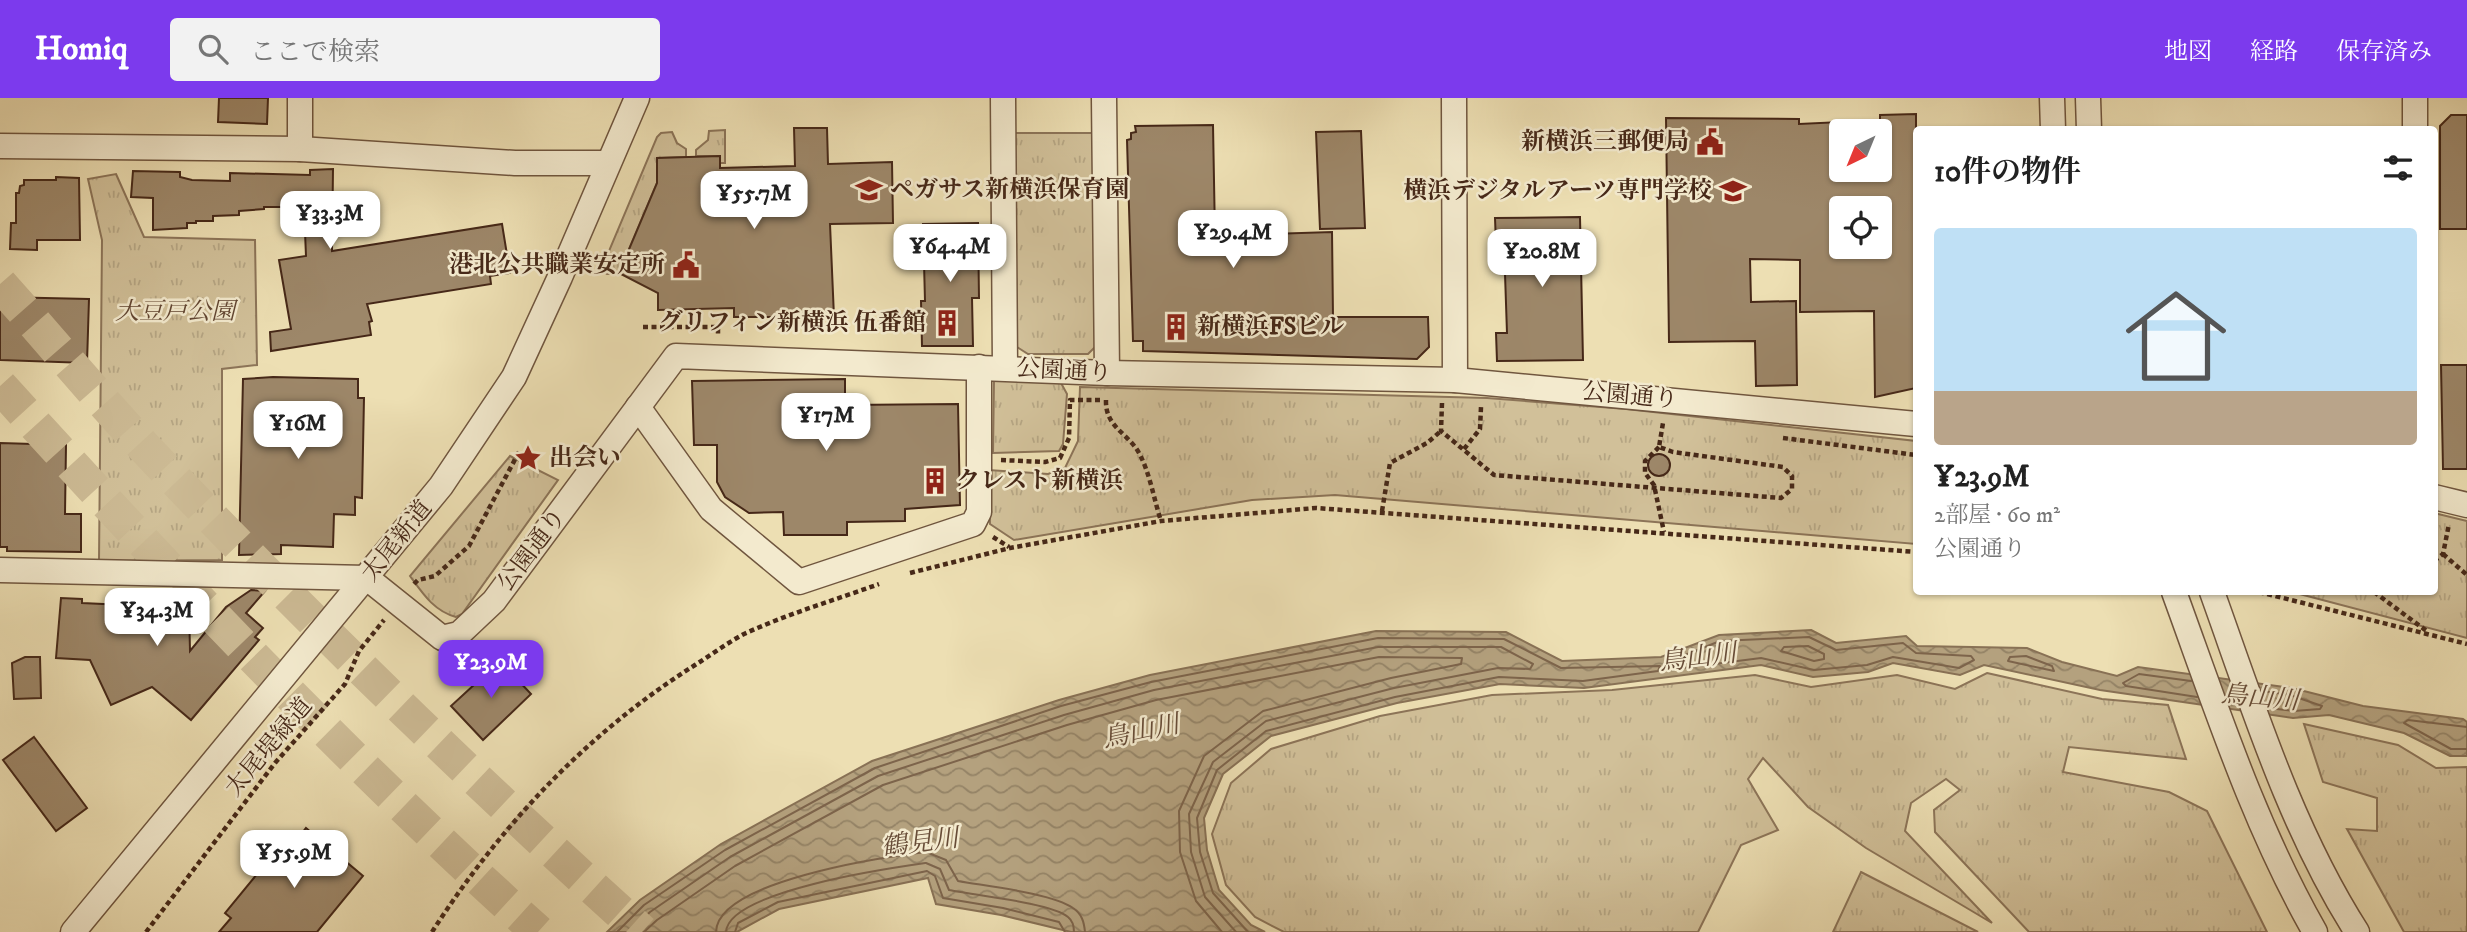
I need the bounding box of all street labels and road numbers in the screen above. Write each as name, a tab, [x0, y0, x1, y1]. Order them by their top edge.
street label: 公園通り	[1015, 354, 1113, 388]
street label: 公園通り	[1581, 377, 1679, 415]
street label: 太尾新道	[355, 494, 439, 588]
street label: 公園通り	[491, 503, 573, 597]
street label: 太尾堤緑道	[219, 691, 319, 803]

